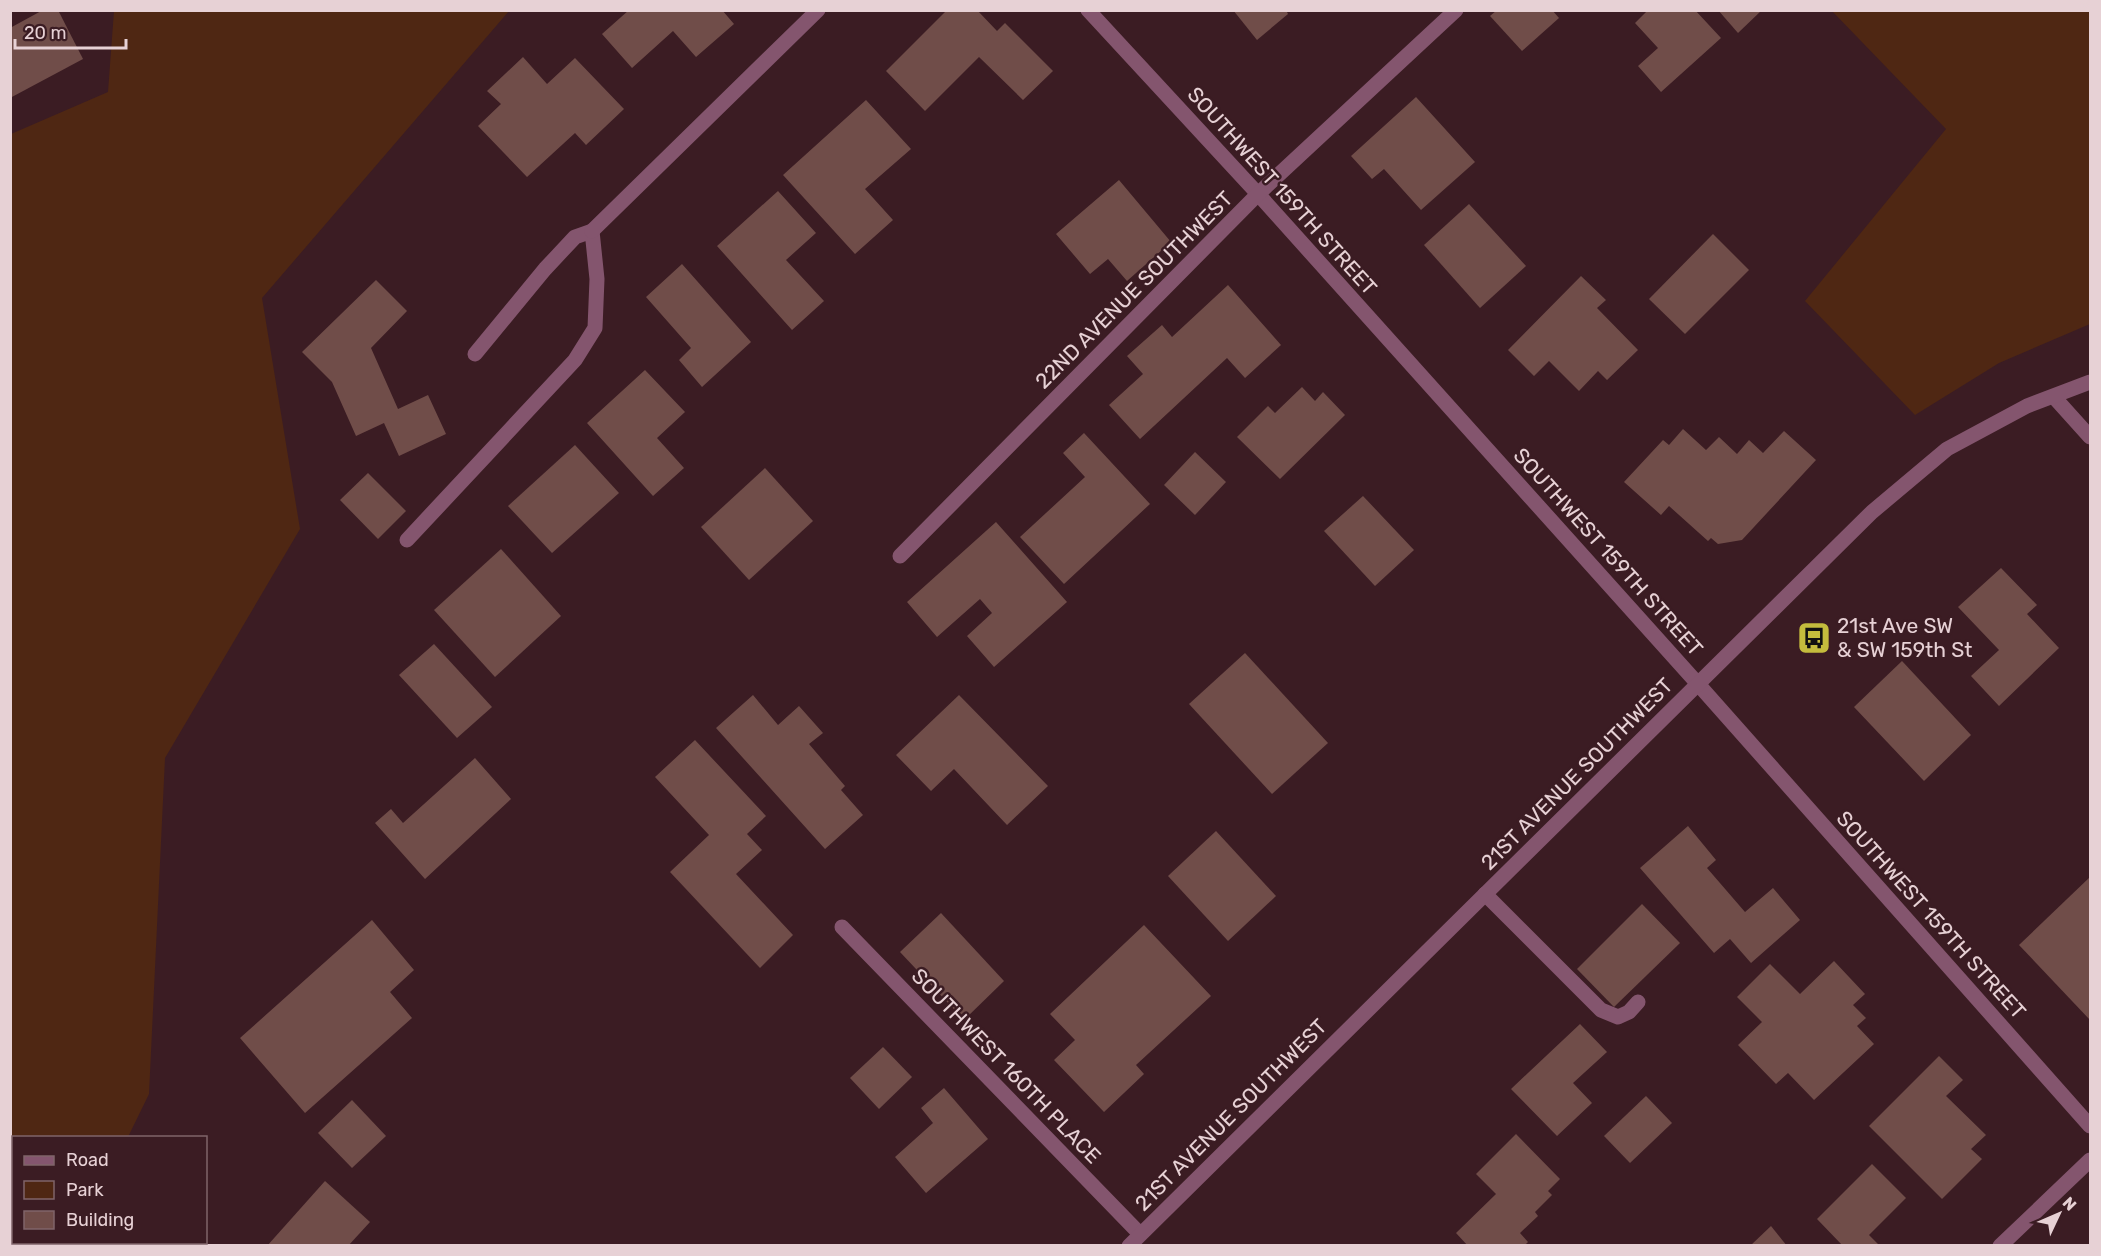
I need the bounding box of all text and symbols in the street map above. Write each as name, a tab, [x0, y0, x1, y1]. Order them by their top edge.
scale bar	[15, 12, 126, 50]
text: 20 m	[24, 22, 66, 44]
street label: SOUTHWEST 159TH STREET	[1182, 82, 1382, 300]
street label: 22ND AVENUE SOUTHWEST	[1030, 186, 1238, 394]
street label: SOUTHWEST 159TH STREET	[1508, 443, 1708, 661]
place label: 21st Ave SW & SW 159th St	[1837, 613, 1973, 662]
bus stop icon: 21st Ave SW & SW 159th St	[1796, 620, 1832, 656]
street label: 21ST AVENUE SOUTHWEST	[1476, 673, 1678, 875]
street label: SOUTHWEST 159TH STREET	[1831, 806, 2031, 1024]
street label: SOUTHWEST 160TH PLACE	[907, 963, 1106, 1168]
street label: 21ST AVENUE SOUTHWEST	[1130, 1014, 1332, 1216]
legend	[12, 1136, 207, 1244]
text: Road	[66, 1149, 109, 1171]
text: Park	[66, 1179, 104, 1201]
north arrow	[2029, 1184, 2089, 1244]
text: N	[2059, 1193, 2080, 1215]
text: Building	[66, 1209, 134, 1231]

